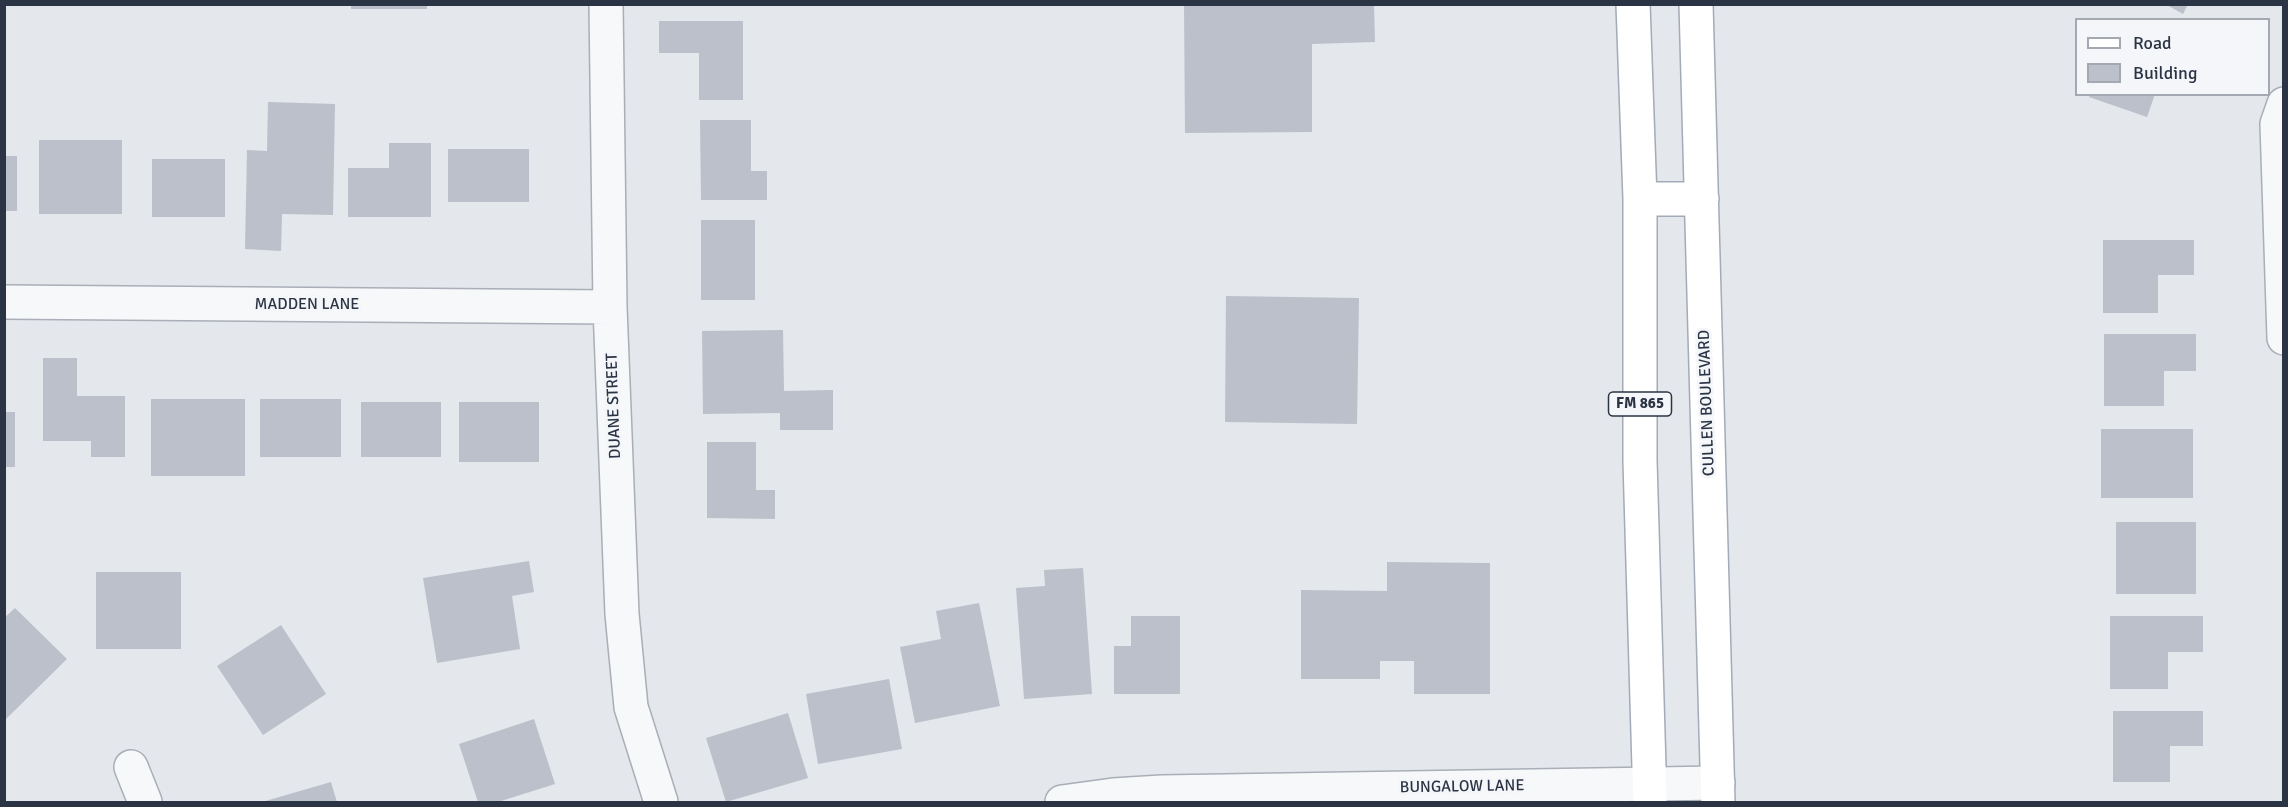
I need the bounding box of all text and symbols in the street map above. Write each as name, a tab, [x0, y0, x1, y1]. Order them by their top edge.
legend	[2075, 18, 2270, 96]
text: Road	[2133, 32, 2172, 54]
text: Building	[2133, 62, 2197, 84]
street label: MADDEN LANE	[255, 295, 359, 315]
street label: CULLEN BOULEVARD	[1695, 330, 1719, 476]
street label: DUANE STREET	[603, 353, 625, 459]
road number: FM 865	[1608, 392, 1672, 416]
street label: BUNGALOW LANE	[1399, 776, 1525, 798]

